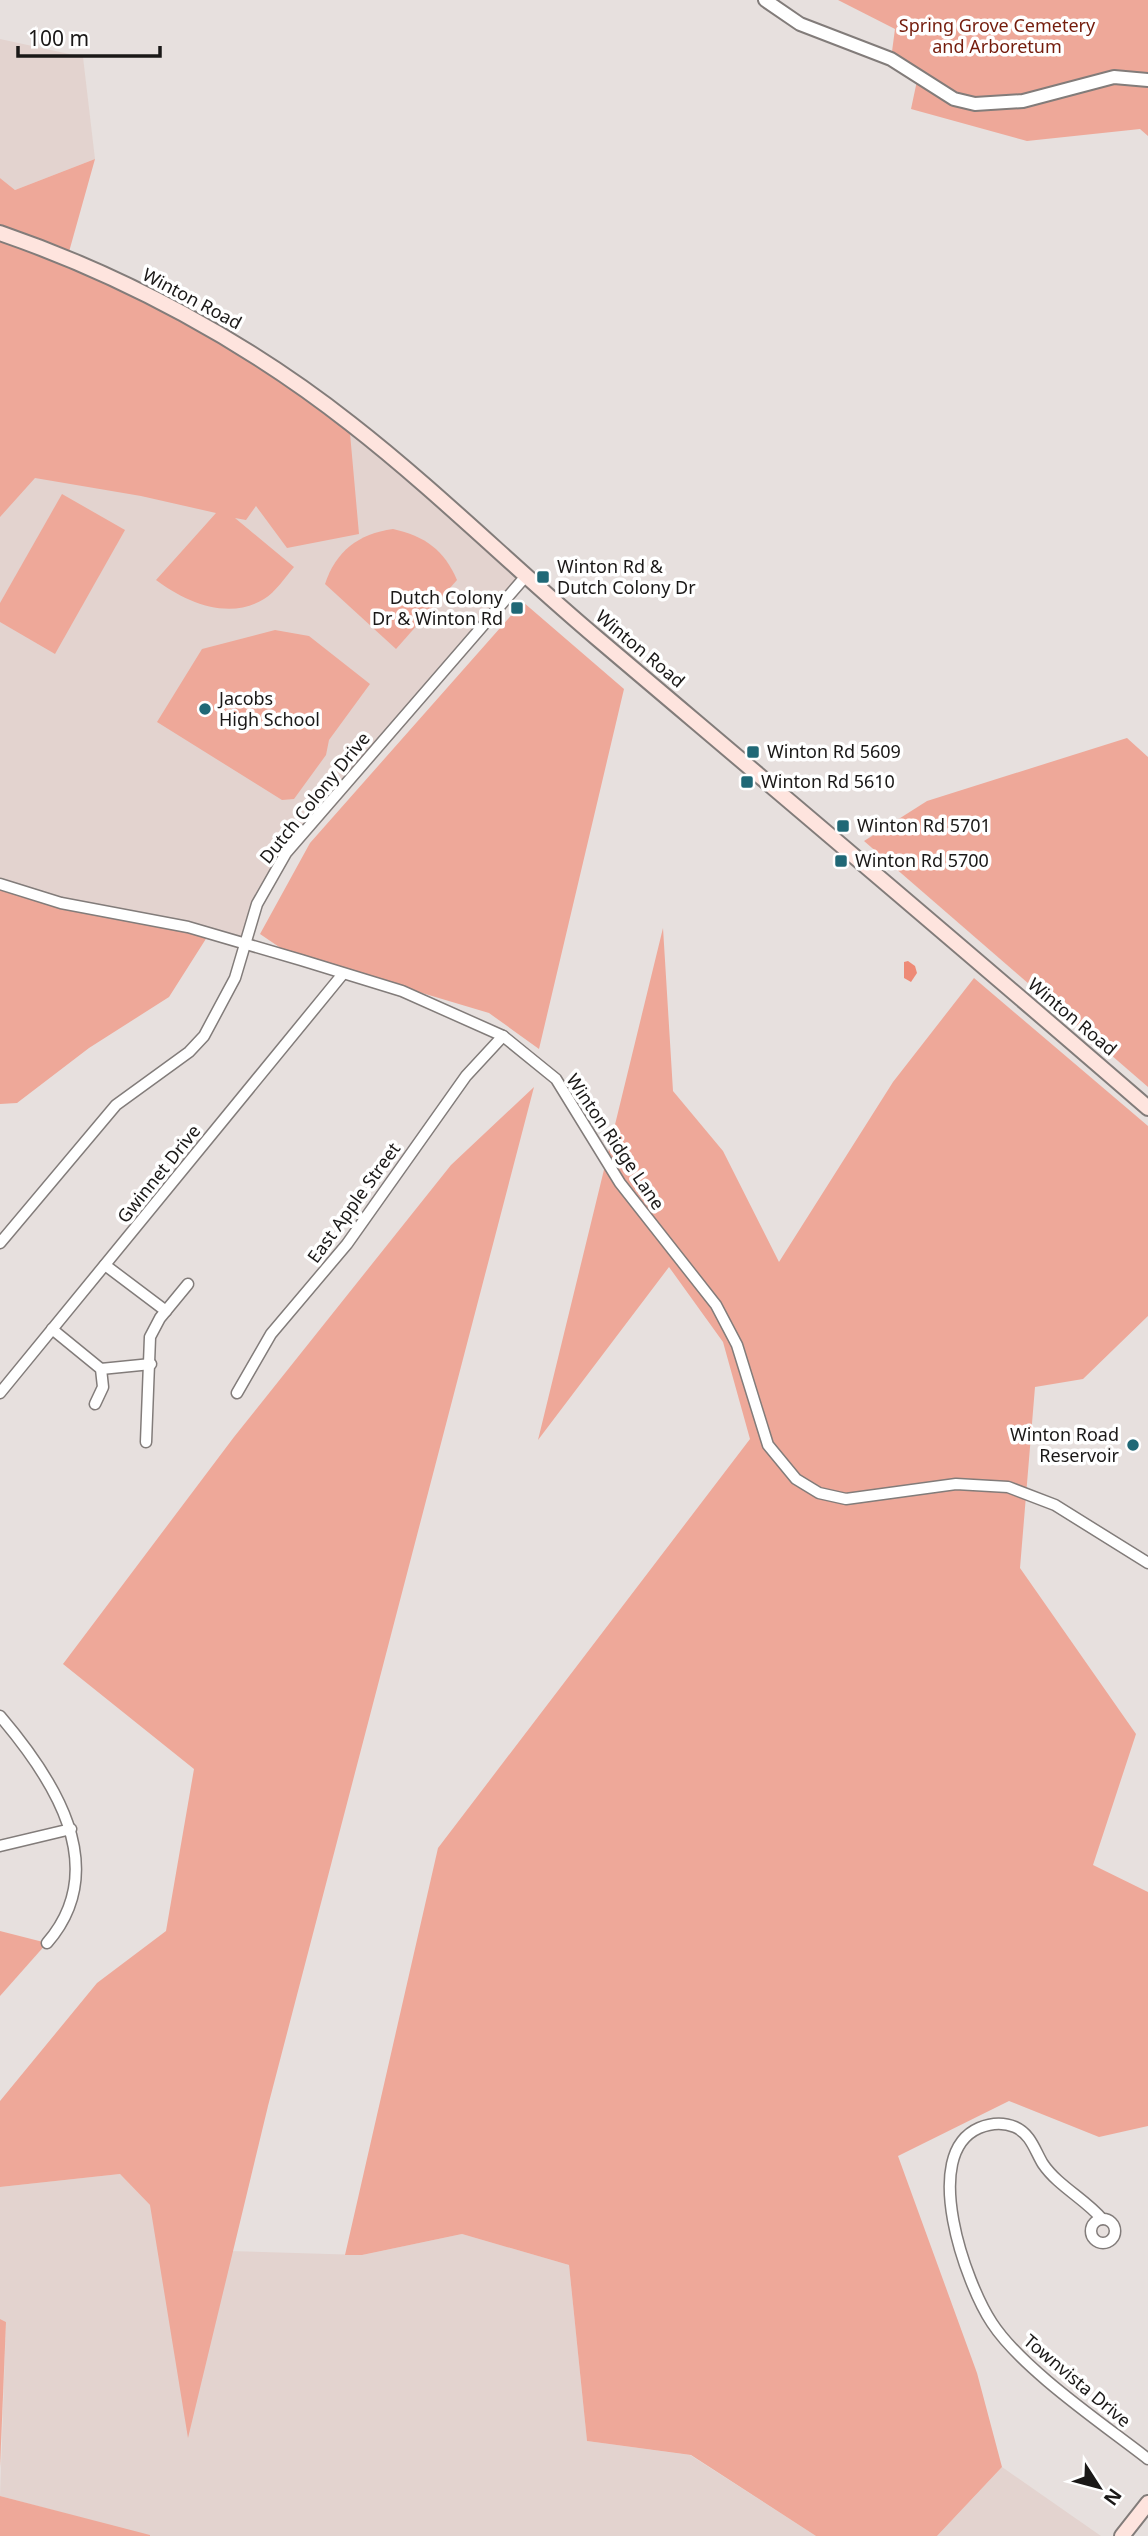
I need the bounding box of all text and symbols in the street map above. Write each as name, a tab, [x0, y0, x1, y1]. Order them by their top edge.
park label: Spring Grove Cemetery and Arboretum	[899, 13, 1096, 58]
scale bar	[18, 14, 159, 58]
text: 100 m	[28, 24, 89, 52]
street label: Winton Road	[139, 262, 246, 334]
place label: Winton Rd & Dutch Colony Dr	[557, 554, 696, 599]
marker: Winton Rd & Dutch Colony Dr	[535, 569, 551, 585]
place label: Dutch Colony Dr & Winton Rd	[372, 585, 504, 630]
marker: Dutch Colony Dr & Winton Rd	[509, 600, 525, 616]
street label: Winton Road	[591, 604, 690, 692]
place label: Jacobs High School	[217, 686, 320, 731]
marker: Jacobs High School	[197, 701, 213, 717]
street label: Dutch Colony Drive	[254, 727, 375, 868]
place label: Winton Rd 5609	[767, 739, 901, 763]
marker: Winton Rd 5609	[745, 744, 761, 760]
place label: Winton Rd 5610	[761, 769, 895, 793]
marker: Winton Rd 5610	[739, 774, 755, 790]
place label: Winton Rd 5701	[857, 813, 991, 837]
marker: Winton Rd 5701	[835, 818, 851, 834]
place label: Winton Rd 5700	[855, 848, 989, 872]
marker: Winton Rd 5700	[833, 853, 849, 869]
street label: Winton Road	[1023, 972, 1122, 1060]
street label: Winton Ridge Lane	[561, 1069, 670, 1214]
street label: Gwinnet Drive	[111, 1119, 205, 1228]
street label: East Apple Street	[301, 1137, 405, 1267]
place label: Winton Road Reservoir	[1010, 1422, 1120, 1467]
marker: Winton Road Reservoir	[1125, 1437, 1141, 1453]
street label: Townvista Drive	[1019, 2328, 1136, 2432]
north arrow	[1064, 2452, 1134, 2522]
text: N	[1098, 2483, 1128, 2511]

